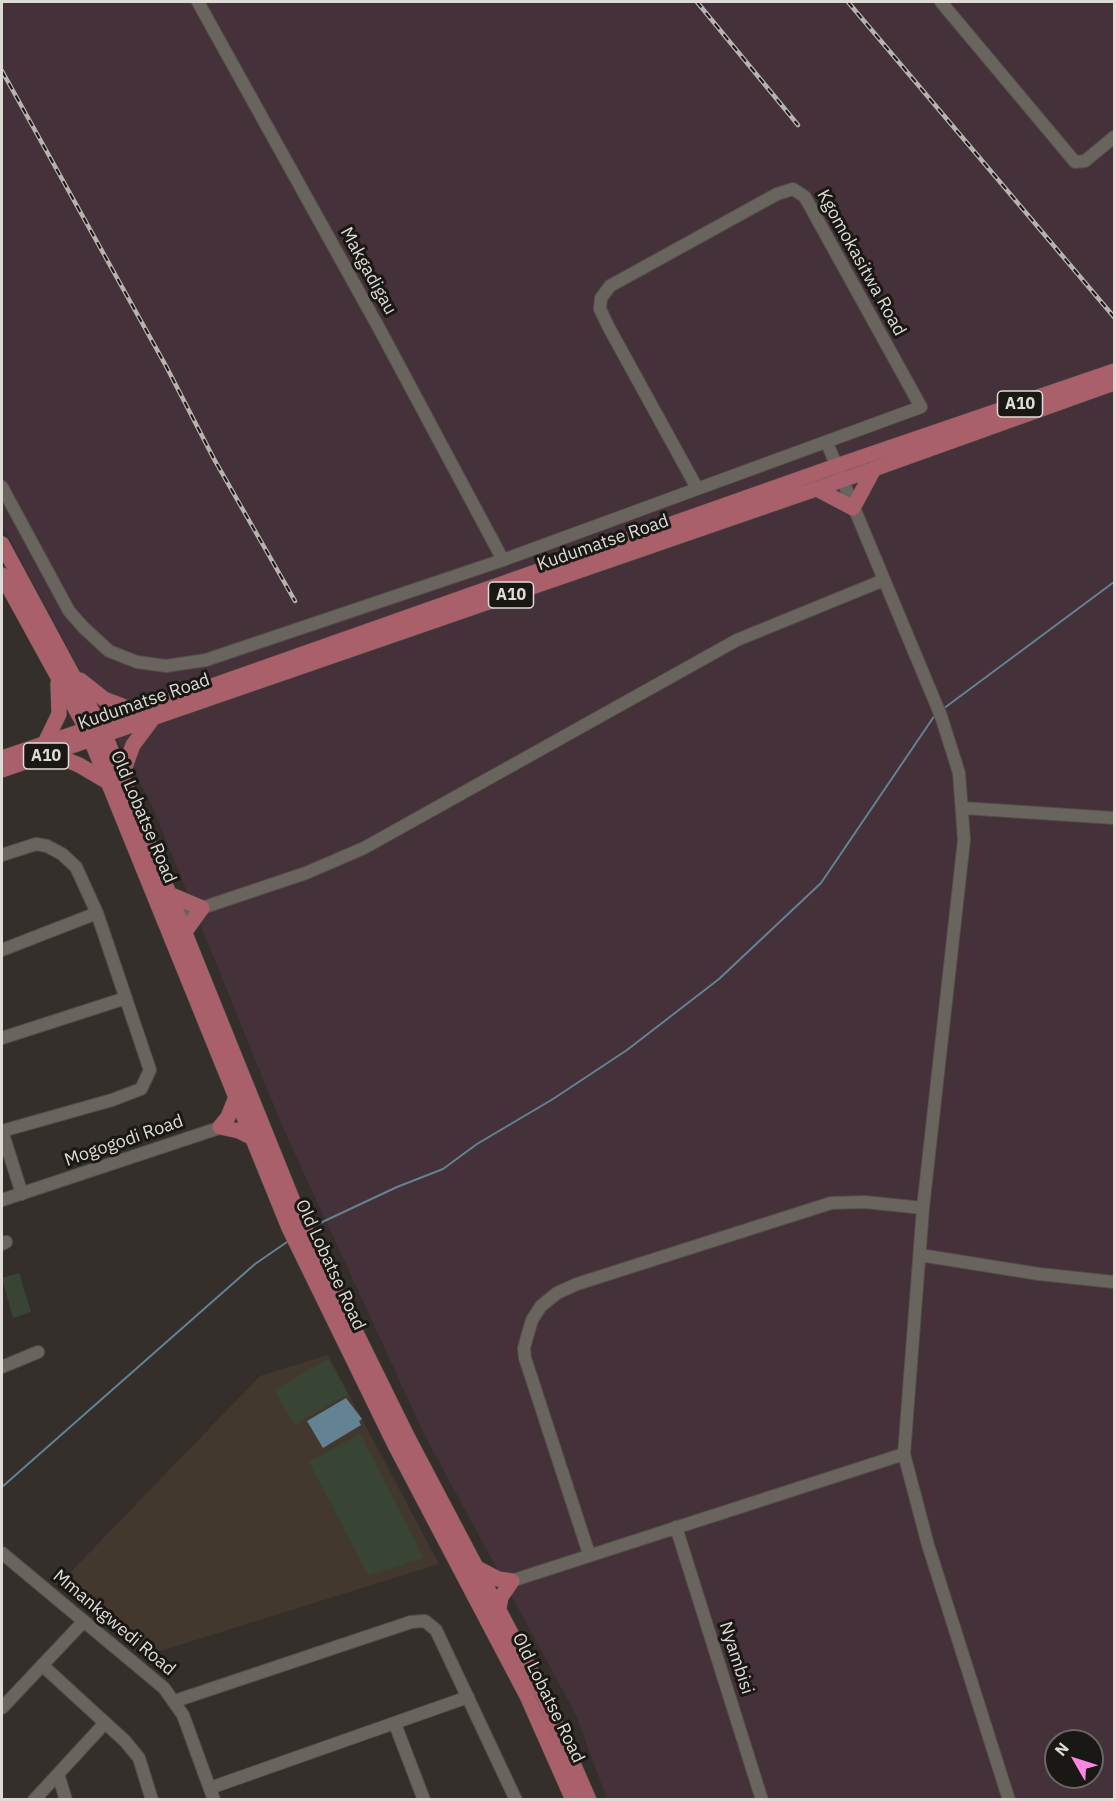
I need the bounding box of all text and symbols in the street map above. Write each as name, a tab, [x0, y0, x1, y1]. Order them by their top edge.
street label: Kgomokasitwa Road	[812, 186, 910, 340]
street label: Makgadigau	[335, 223, 401, 319]
road number: A10	[998, 391, 1042, 417]
street label: Kudumatse Road	[534, 510, 672, 576]
road number: A10	[488, 582, 534, 608]
street label: Kudumatse Road	[75, 669, 213, 735]
road number: A10	[24, 743, 68, 769]
street label: Old Lobatse Road	[105, 747, 181, 887]
street label: Mogogodi Road	[62, 1111, 186, 1171]
street label: Old Lobatse Road	[290, 1196, 370, 1334]
street label: Mmankgwedi Road	[48, 1565, 180, 1681]
street label: Nyambisi	[714, 1619, 758, 1697]
street label: Old Lobatse Road	[507, 1629, 589, 1767]
north arrow	[1044, 1729, 1104, 1789]
text: N	[1050, 1738, 1073, 1760]

